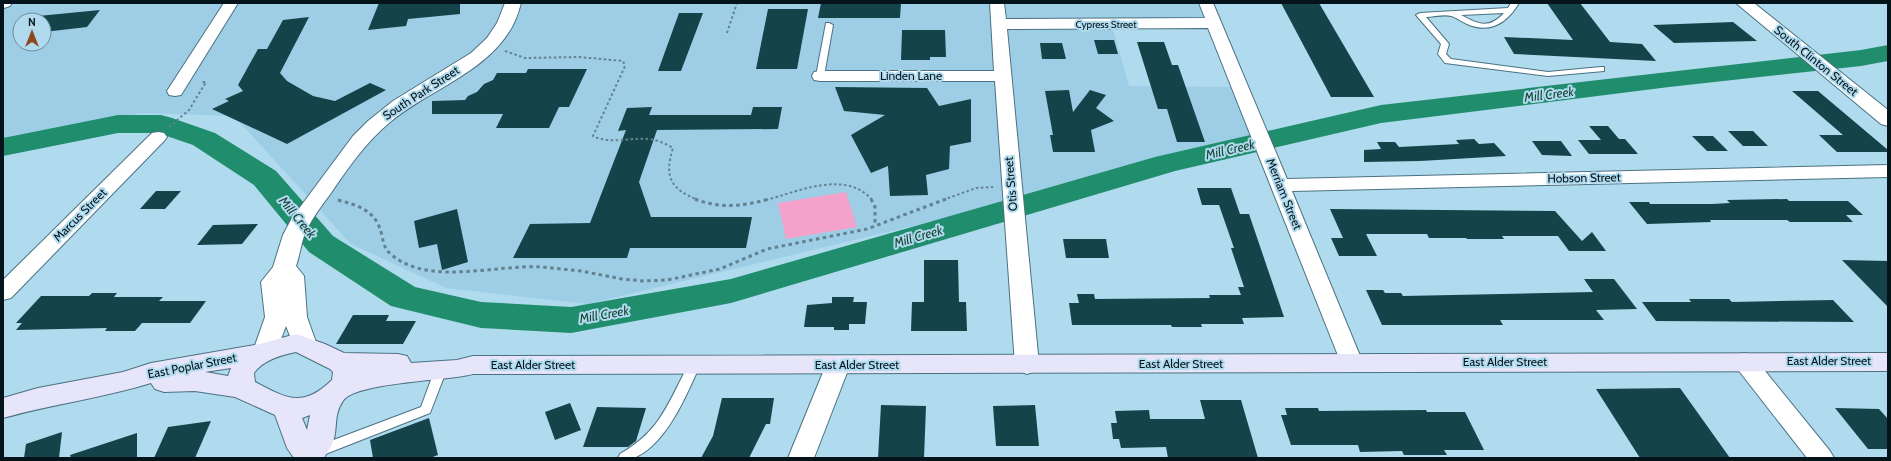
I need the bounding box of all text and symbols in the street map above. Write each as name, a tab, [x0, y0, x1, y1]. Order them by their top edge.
north arrow	[12, 12, 52, 52]
text: N	[28, 15, 36, 29]
street label: Cypress Street	[1075, 18, 1137, 31]
street label: South Clinton Street	[1771, 22, 1861, 99]
street label: South Park Street	[380, 62, 462, 123]
street label: Linden Lane	[880, 68, 942, 83]
water label: Mill Creek	[1522, 83, 1575, 105]
water label: Mill Creek	[1203, 135, 1257, 163]
street label: Otis Street	[1001, 156, 1020, 212]
street label: Merriam Street	[1263, 156, 1306, 232]
street label: Hobson Street	[1547, 169, 1621, 186]
street label: Marcus Street	[50, 185, 109, 244]
water label: Mill Creek	[275, 192, 320, 242]
water label: Mill Creek	[891, 221, 945, 251]
water label: Mill Creek	[577, 302, 630, 326]
street label: East Poplar Street	[146, 350, 238, 381]
street label: East Alder Street	[1787, 353, 1871, 368]
street label: East Alder Street	[1463, 354, 1547, 369]
street label: East Alder Street	[1139, 356, 1223, 371]
street label: East Alder Street	[491, 357, 575, 372]
street label: East Alder Street	[815, 357, 899, 372]

